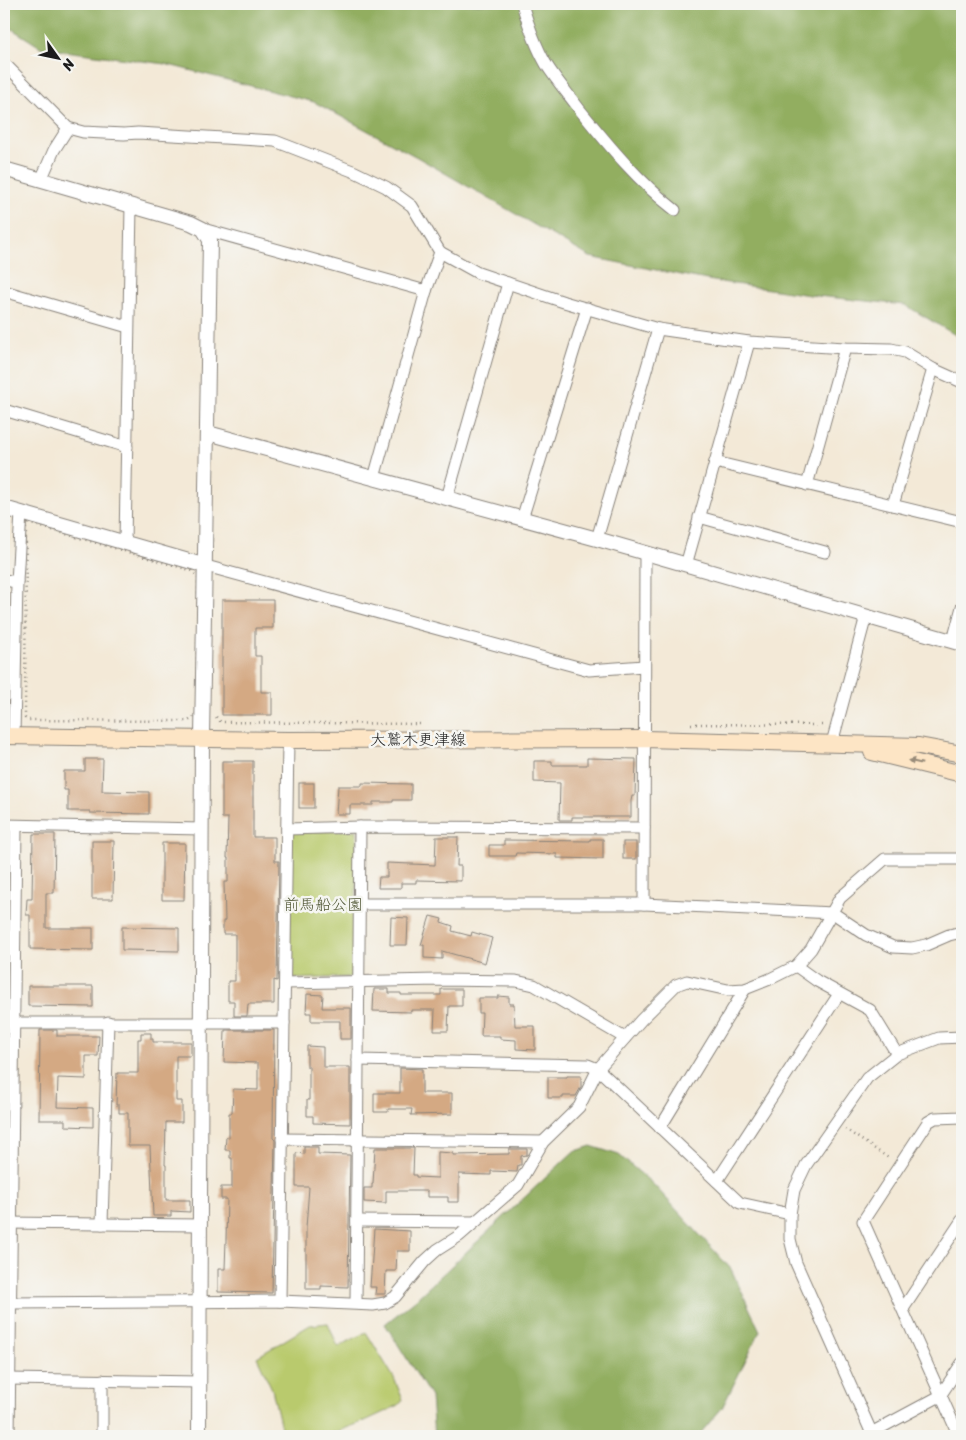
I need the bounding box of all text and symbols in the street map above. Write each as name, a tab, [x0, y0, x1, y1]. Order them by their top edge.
north arrow	[32, 32, 82, 82]
text: N	[55, 53, 82, 76]
street label: 大鷲木更津線	[370, 725, 466, 754]
one-way arrow	[908, 758, 923, 766]
park label: 前馬船公園	[283, 890, 363, 919]

